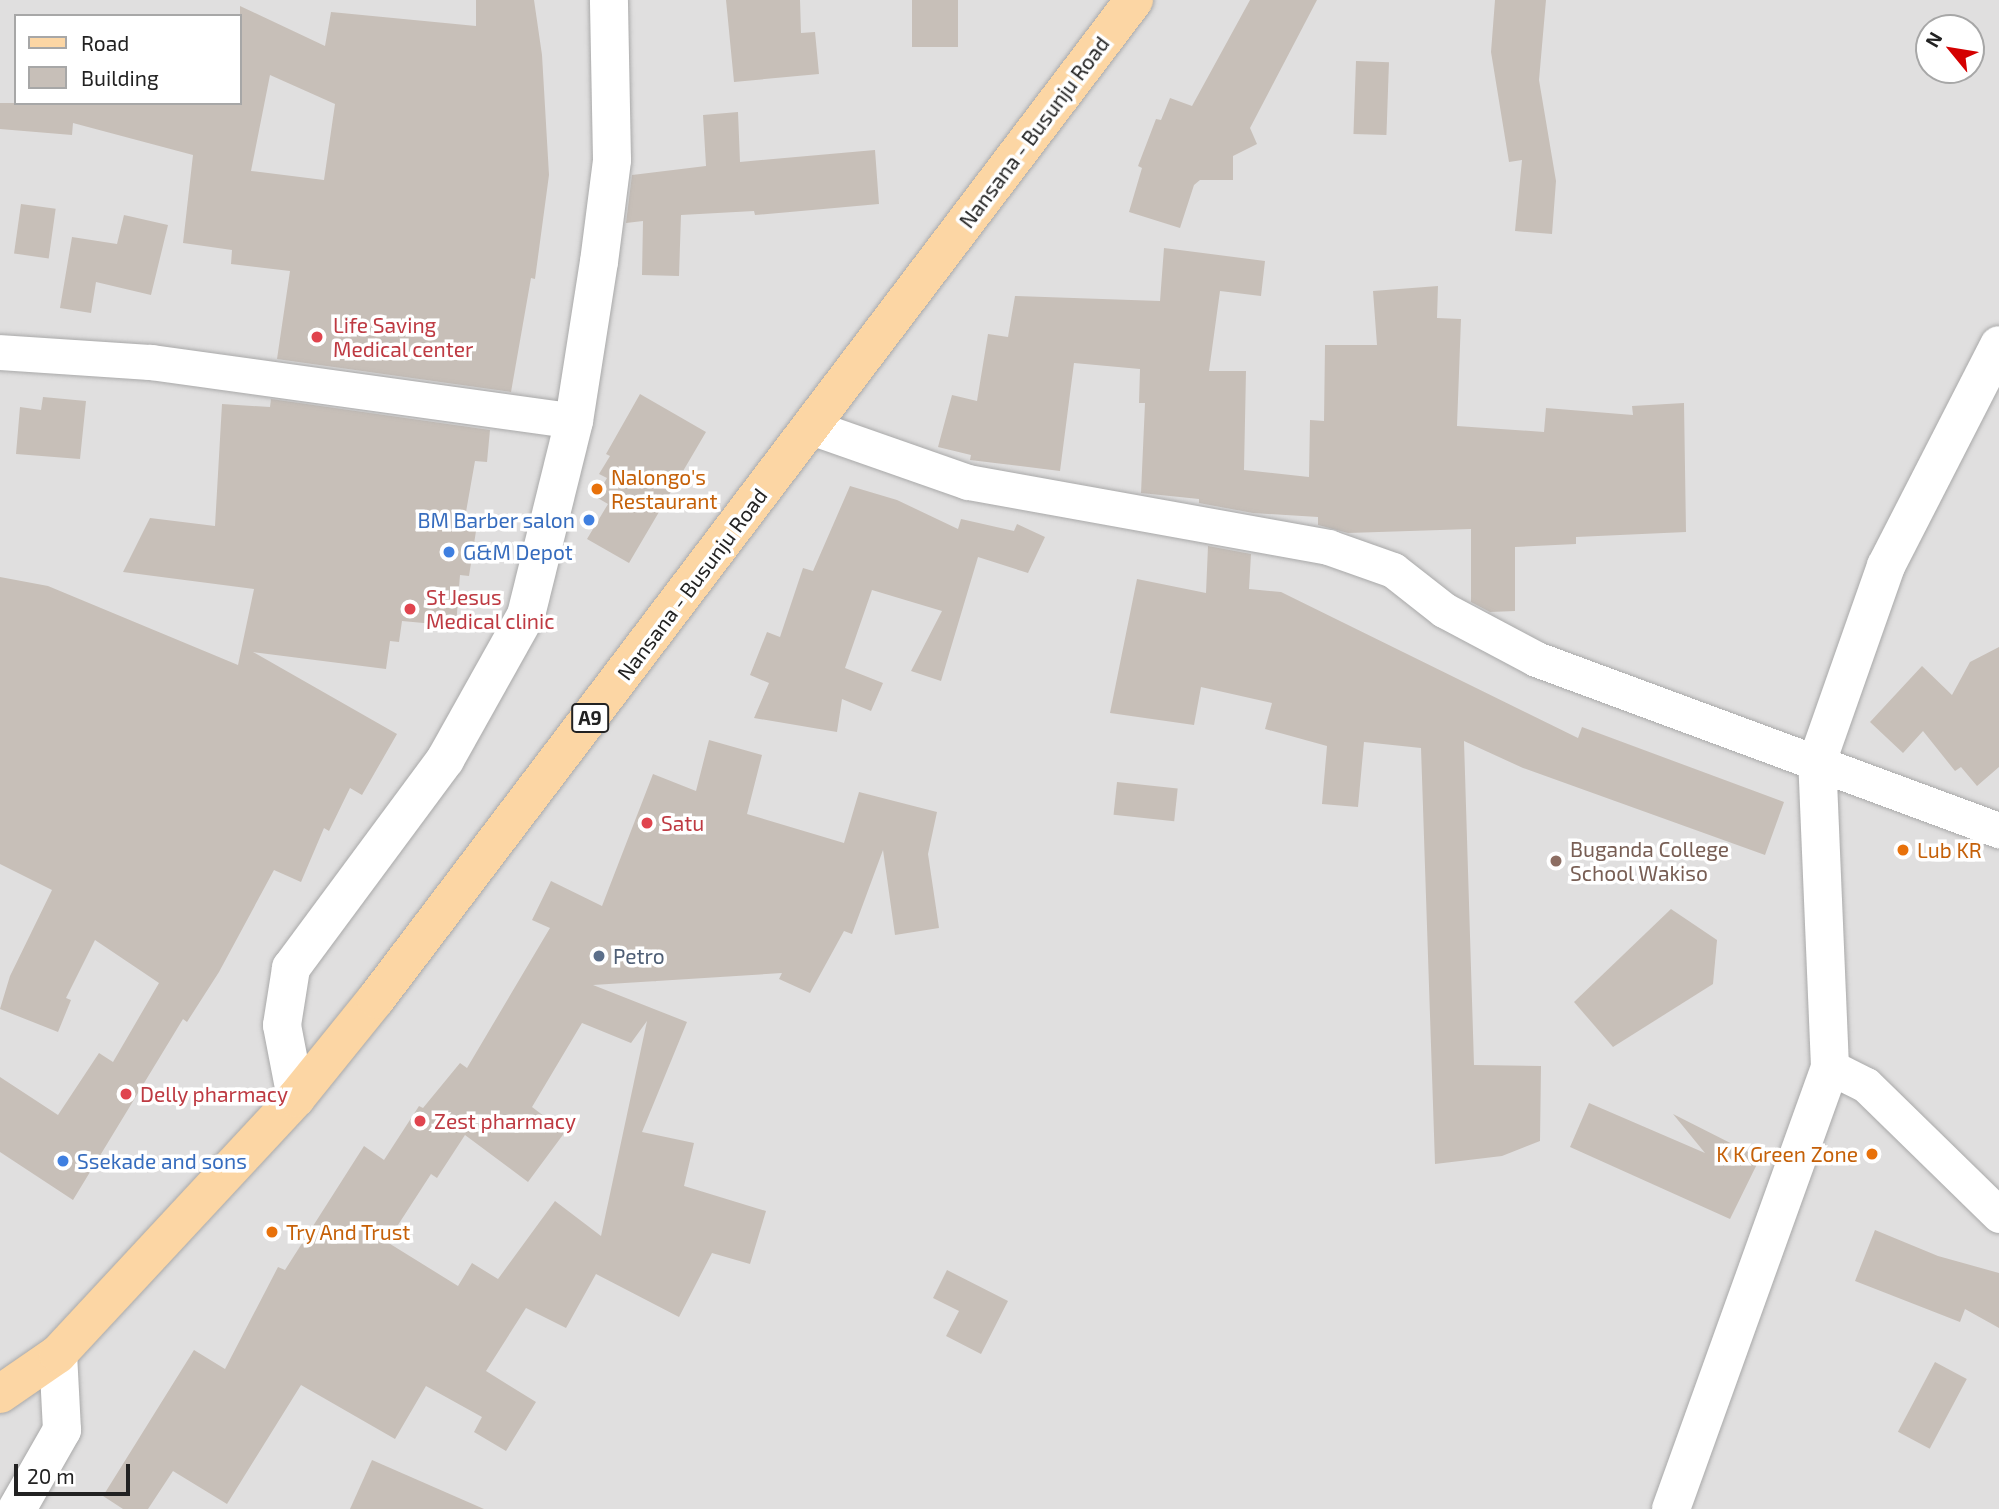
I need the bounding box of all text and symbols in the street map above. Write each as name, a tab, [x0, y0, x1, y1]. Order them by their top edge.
legend	[14, 14, 242, 105]
north arrow	[1915, 14, 1985, 84]
text: N	[1920, 28, 1947, 51]
text: Road	[81, 30, 129, 55]
street label: Nansana - Busunju Road	[954, 31, 1114, 233]
text: Building	[81, 65, 159, 90]
place label: Life Saving Medical center	[333, 312, 474, 362]
marker: Life Saving Medical center	[307, 327, 327, 347]
place label: Nalongo's Restaurant	[611, 464, 717, 514]
marker: Nalongo's Restaurant	[589, 481, 605, 497]
street label: Nansana - Busunju Road	[612, 483, 772, 685]
place label: BM Barber salon	[417, 507, 575, 533]
marker: BM Barber salon	[581, 512, 597, 528]
place label: G&M Depot	[463, 539, 573, 565]
marker: G&M Depot	[441, 544, 457, 560]
place label: St Jesus Medical clinic	[426, 584, 555, 634]
marker: St Jesus Medical clinic	[400, 599, 420, 619]
road number: A9	[571, 702, 609, 734]
place label: Satu	[661, 810, 704, 836]
marker: Satu	[639, 815, 655, 831]
place label: Buganda College School Wakiso	[1570, 836, 1729, 886]
place label: Lub KR	[1917, 837, 1982, 863]
marker: Lub KR	[1895, 842, 1911, 858]
marker: Buganda College School Wakiso	[1548, 853, 1564, 869]
place label: Petro	[613, 943, 665, 969]
marker: Petro	[591, 948, 607, 964]
place label: Delly pharmacy	[140, 1081, 289, 1107]
marker: Delly pharmacy	[118, 1086, 134, 1102]
place label: Zest pharmacy	[434, 1108, 576, 1134]
marker: Zest pharmacy	[412, 1113, 428, 1129]
place label: K K Green Zone	[1716, 1141, 1858, 1167]
marker: K K Green Zone	[1864, 1146, 1880, 1162]
place label: Ssekade and sons	[77, 1148, 247, 1174]
marker: Ssekade and sons	[55, 1153, 71, 1169]
place label: Try And Trust	[286, 1219, 412, 1245]
marker: Try And Trust	[264, 1224, 280, 1240]
scale bar	[18, 1450, 133, 1494]
text: 20 m	[27, 1463, 75, 1488]

